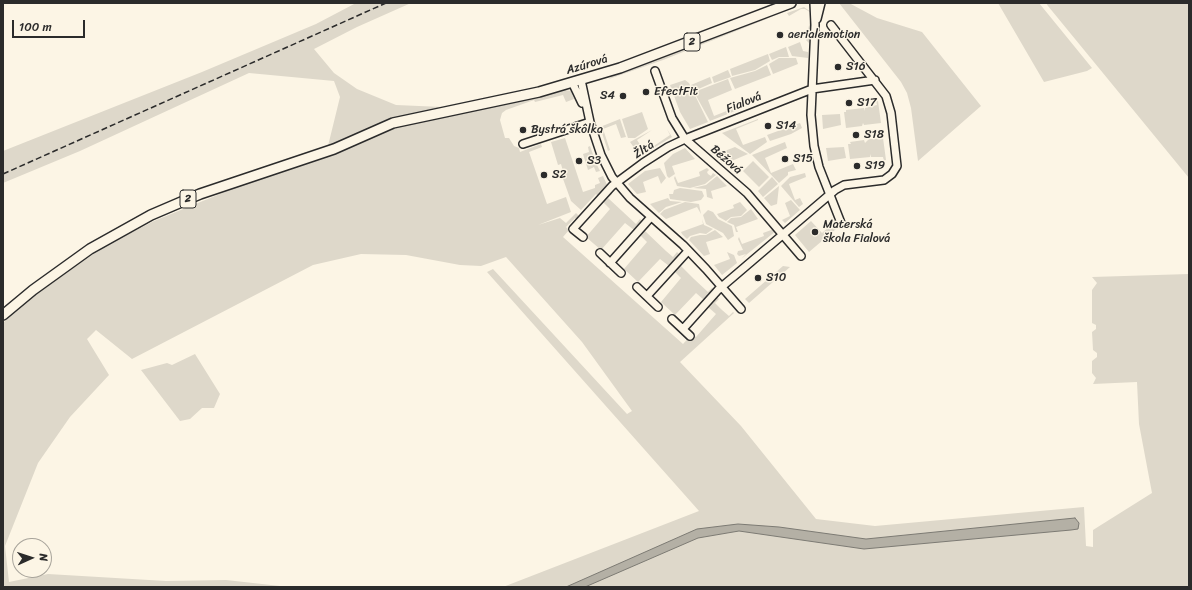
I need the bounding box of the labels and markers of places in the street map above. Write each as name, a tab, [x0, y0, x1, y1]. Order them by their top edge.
place label: aerialemotion	[788, 28, 860, 42]
marker: aerialemotion	[775, 30, 785, 40]
place label: S16	[846, 60, 865, 74]
marker: S16	[833, 62, 843, 72]
place label: EfectFit	[654, 85, 698, 99]
marker: EfectFit	[641, 87, 651, 97]
place label: S4	[600, 89, 615, 103]
marker: S4	[618, 91, 628, 101]
place label: S17	[857, 96, 877, 110]
marker: S17	[844, 98, 854, 108]
place label: S14	[776, 119, 796, 133]
marker: S14	[763, 121, 773, 131]
place label: Bystrá škôlka	[531, 123, 603, 137]
marker: Bystrá škôlka	[518, 125, 528, 135]
place label: S18	[864, 128, 884, 142]
marker: S18	[851, 130, 861, 140]
place label: S15	[793, 152, 813, 166]
place label: S3	[587, 154, 601, 168]
marker: S15	[780, 154, 790, 164]
marker: S3	[574, 156, 584, 166]
place label: S19	[865, 159, 885, 173]
marker: S19	[852, 161, 862, 171]
place label: S2	[552, 168, 566, 182]
marker: S2	[539, 170, 549, 180]
place label: Materská škola Fialová	[823, 218, 890, 246]
marker: Materská škola Fialová	[810, 227, 820, 237]
place label: S10	[766, 271, 786, 285]
marker: S10	[753, 273, 763, 283]

